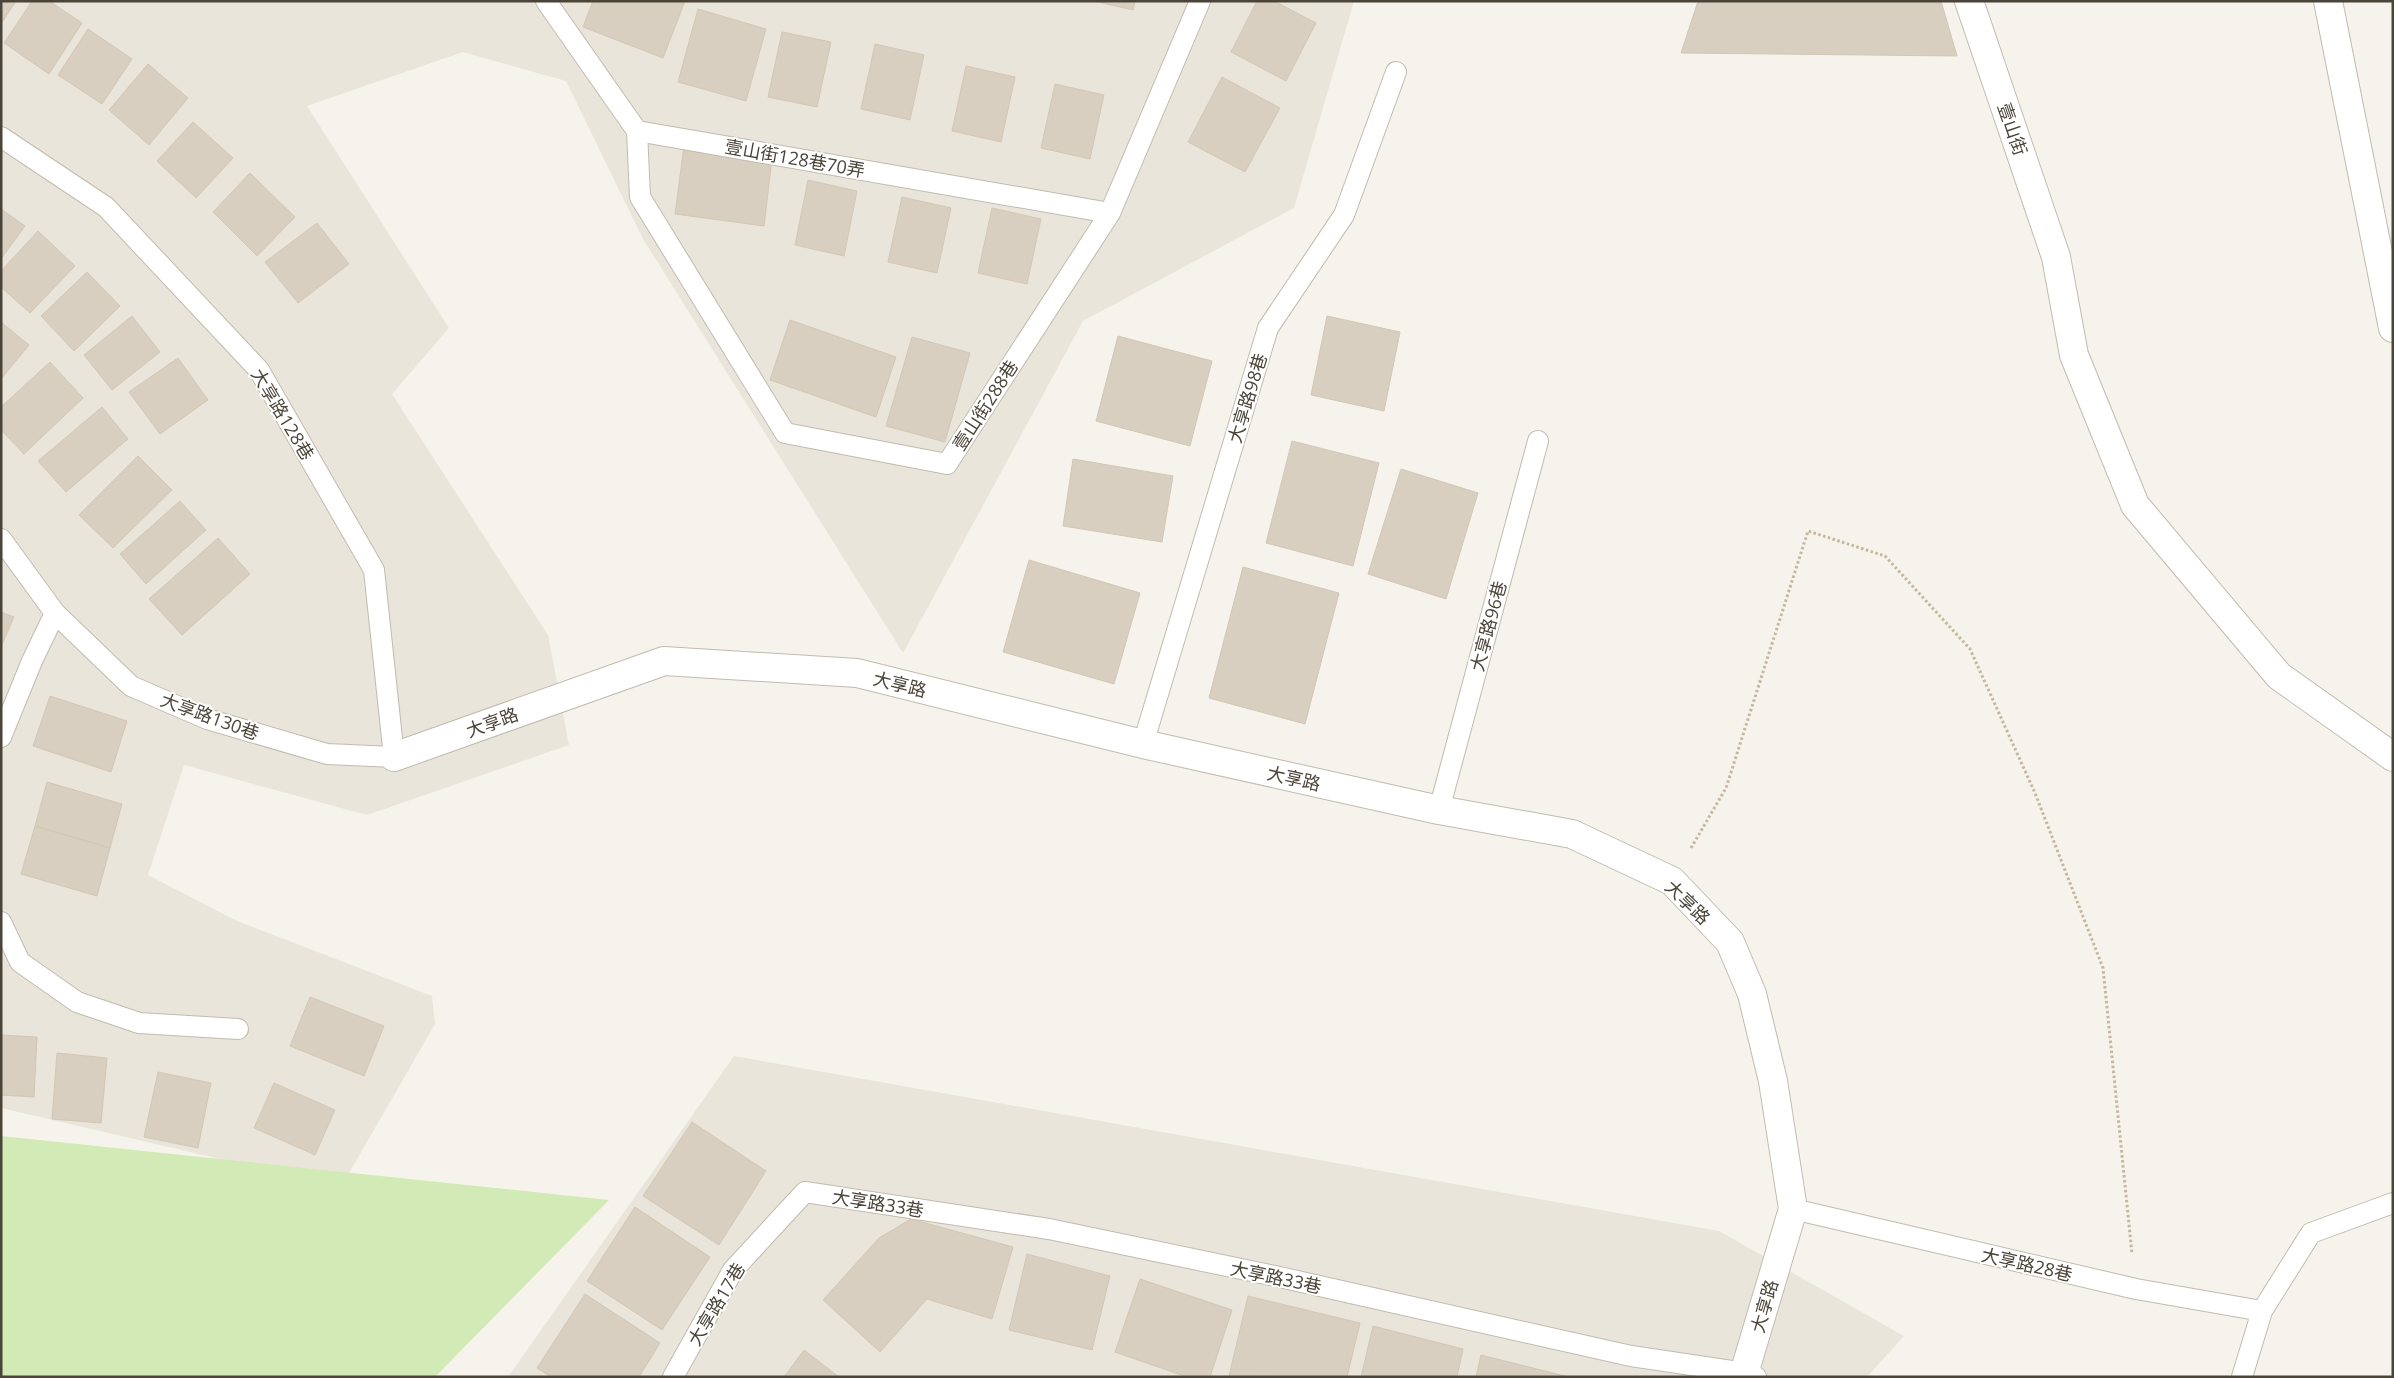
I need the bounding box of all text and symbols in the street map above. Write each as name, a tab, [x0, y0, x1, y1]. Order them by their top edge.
street label: 壹山街	[1993, 100, 2033, 158]
street label: 壹山街128巷70弄	[723, 134, 867, 182]
street label: 大享路98巷	[1222, 350, 1272, 446]
street label: 壹山街288巷	[947, 355, 1023, 455]
street label: 大享路128巷	[246, 364, 320, 464]
street label: 大享路96巷	[1464, 578, 1512, 674]
street label: 大享路	[871, 666, 929, 702]
street label: 大享路130巷	[158, 687, 262, 745]
street label: 大享路	[463, 701, 521, 743]
street label: 大享路	[1265, 760, 1323, 796]
street label: 大享路	[1660, 875, 1716, 929]
street label: 大享路33巷	[830, 1184, 926, 1222]
street label: 大享路28巷	[1979, 1242, 2075, 1286]
street label: 大享路33巷	[1228, 1256, 1324, 1298]
street label: 大享路17巷	[682, 1258, 750, 1350]
street label: 大享路	[1745, 1277, 1783, 1335]

